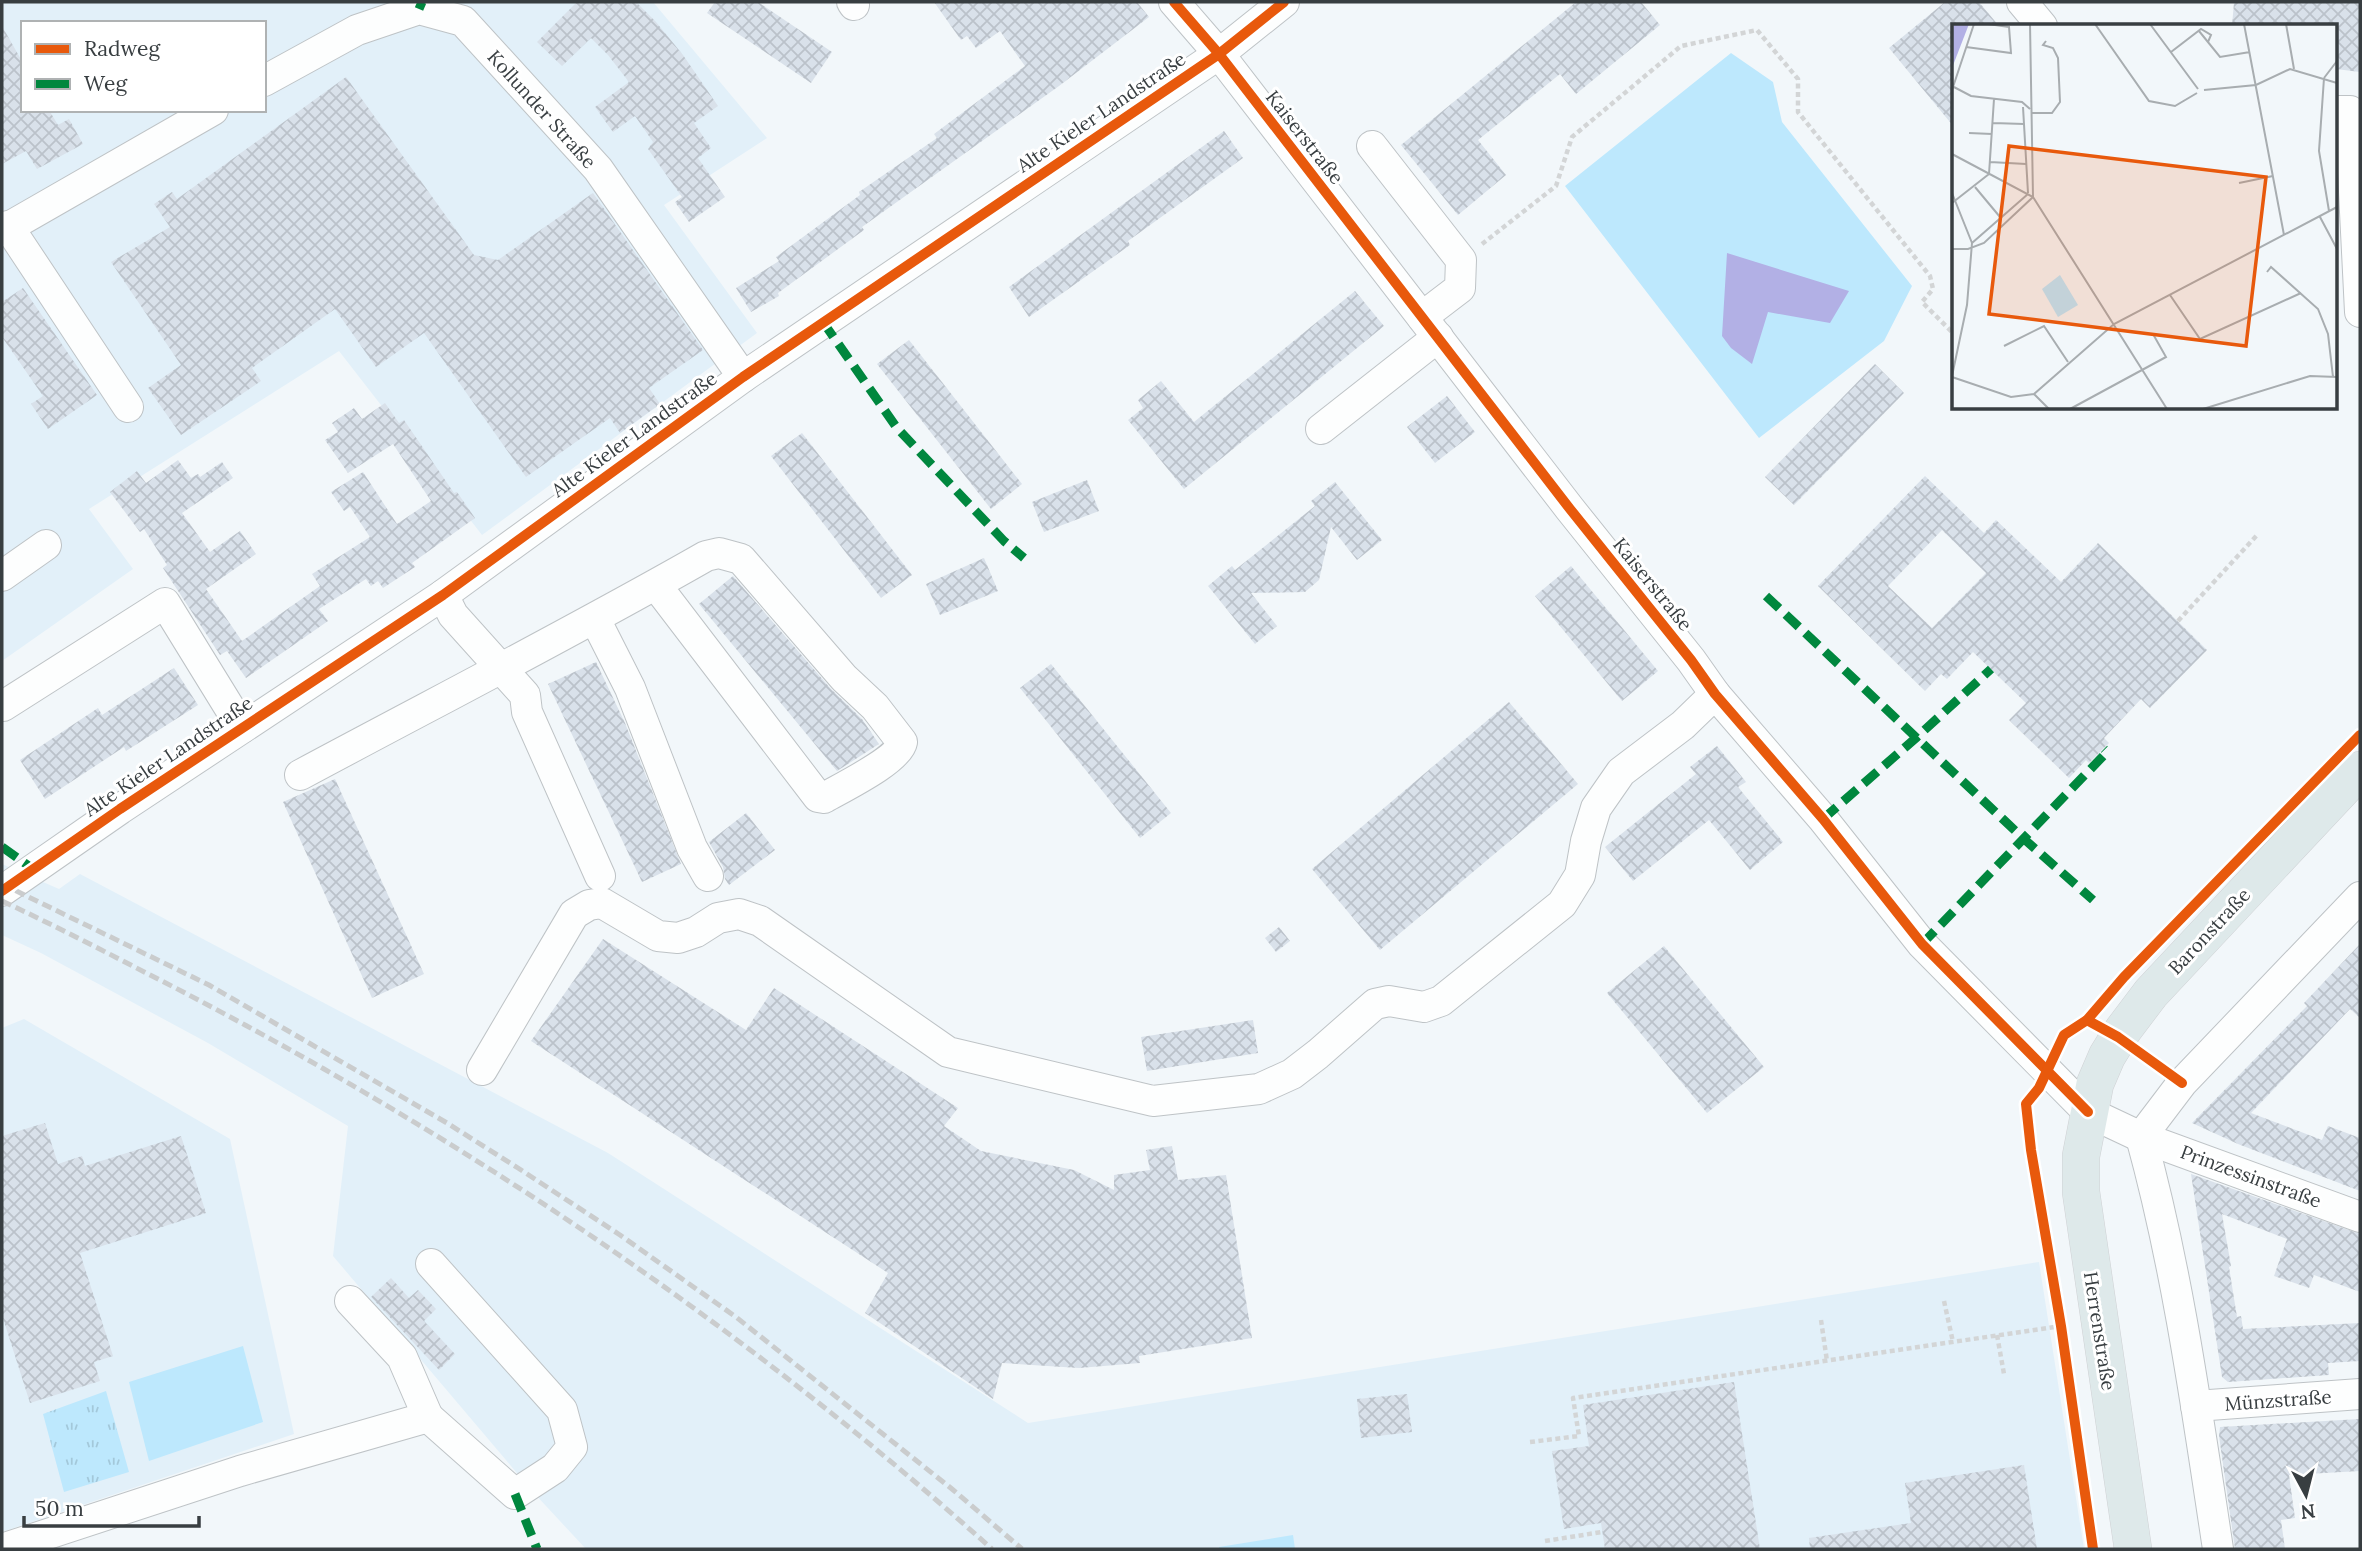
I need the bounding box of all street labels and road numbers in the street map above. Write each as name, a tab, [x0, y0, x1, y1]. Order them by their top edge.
street label: Kollunder Straße	[483, 45, 601, 173]
street label: Alte Kieler Landstraße	[1011, 47, 1190, 178]
street label: Kaiserstraße	[1261, 85, 1349, 189]
street label: Alte Kieler Landstraße	[546, 366, 721, 503]
street label: Kaiserstraße	[1608, 533, 1698, 635]
street label: Alte Kieler Landstraße	[78, 691, 257, 822]
street label: Baronstraße	[2163, 883, 2255, 979]
street label: Prinzessinstraße	[2177, 1139, 2325, 1213]
street label: Herrenstraße	[2079, 1270, 2121, 1392]
street label: Münzstraße	[2224, 1384, 2332, 1416]

